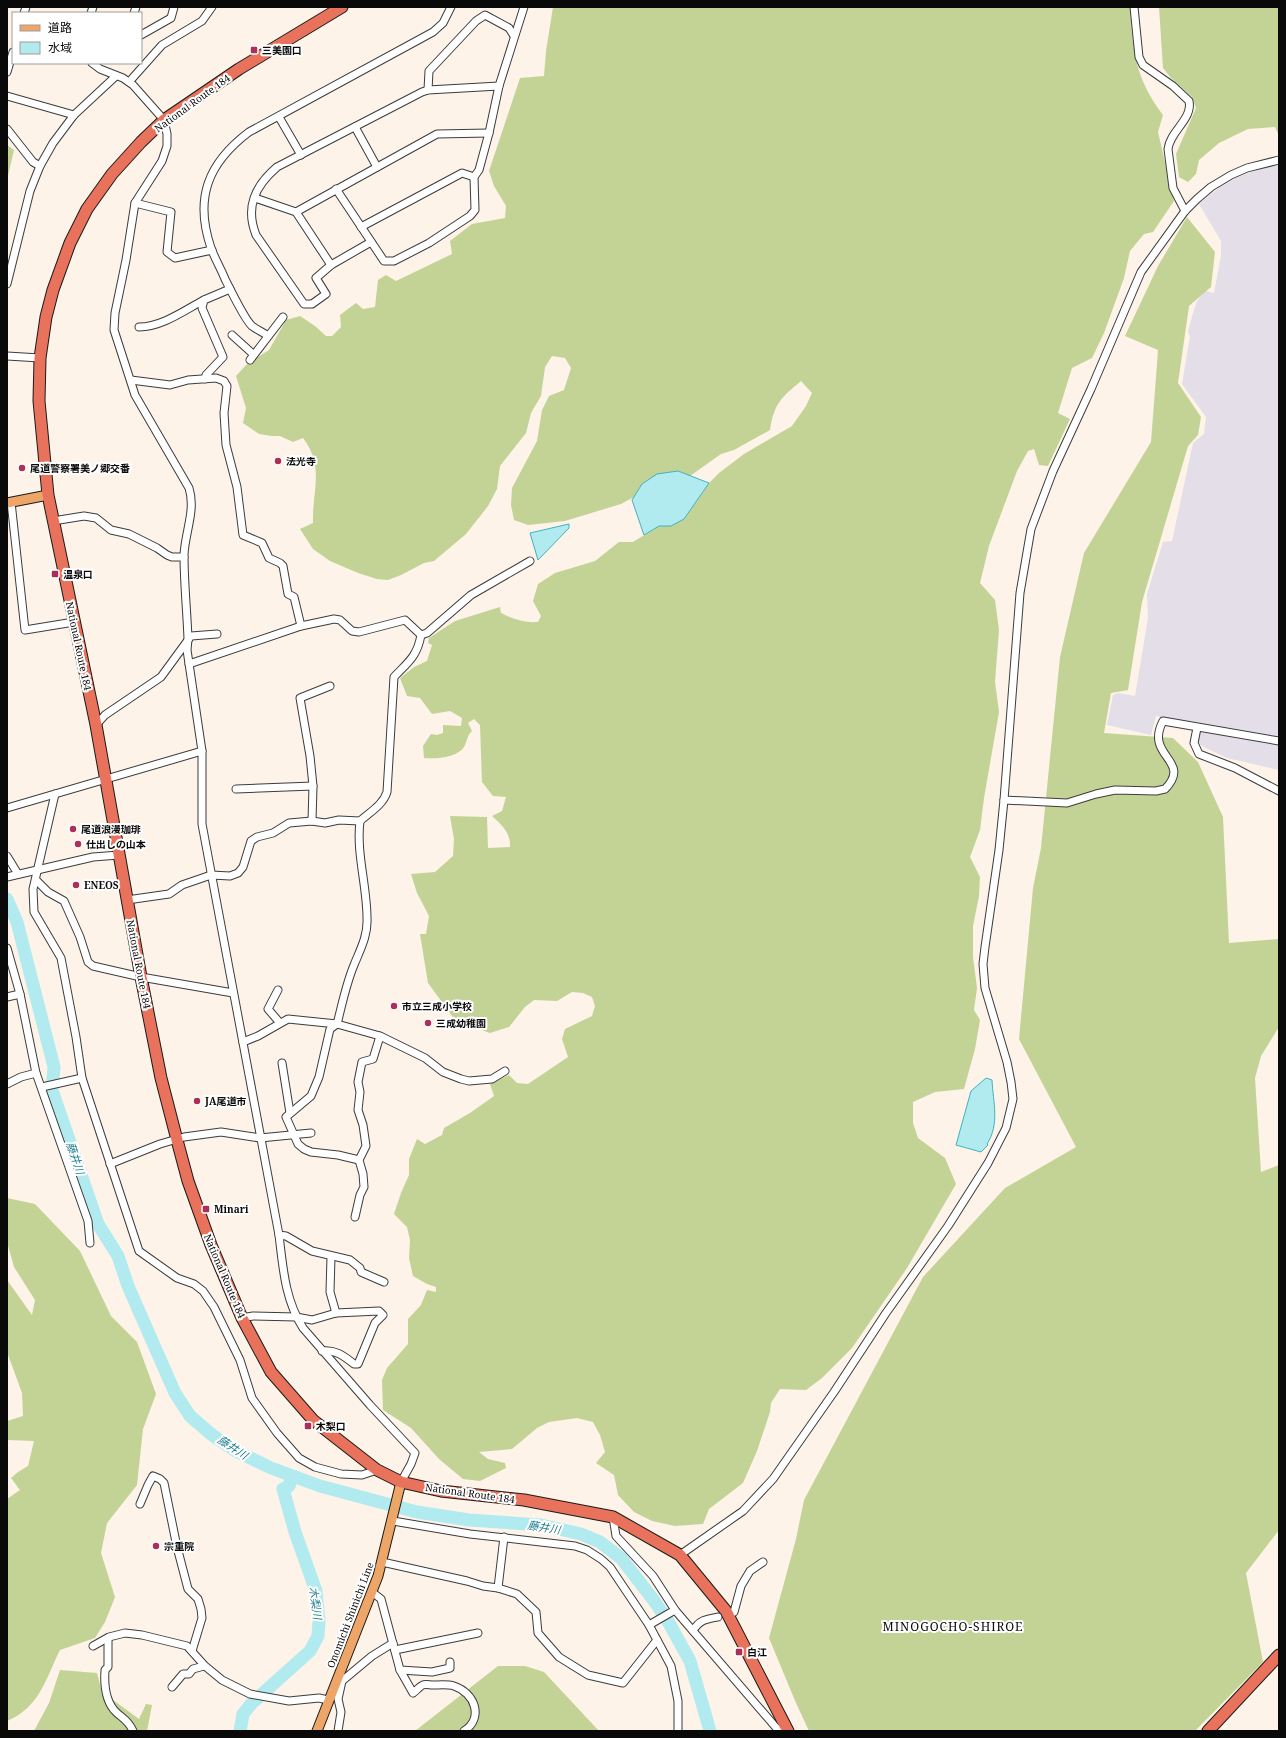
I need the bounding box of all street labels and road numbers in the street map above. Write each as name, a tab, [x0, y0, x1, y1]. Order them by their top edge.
street label: National Route 184	[151, 71, 233, 135]
street label: National Route 184	[63, 600, 95, 692]
street label: National Route 184	[123, 918, 155, 1010]
street label: National Route 184	[201, 1232, 249, 1321]
street label: National Route 184	[424, 1480, 516, 1506]
street label: Onomichi Shinichi Line	[323, 1560, 377, 1670]

